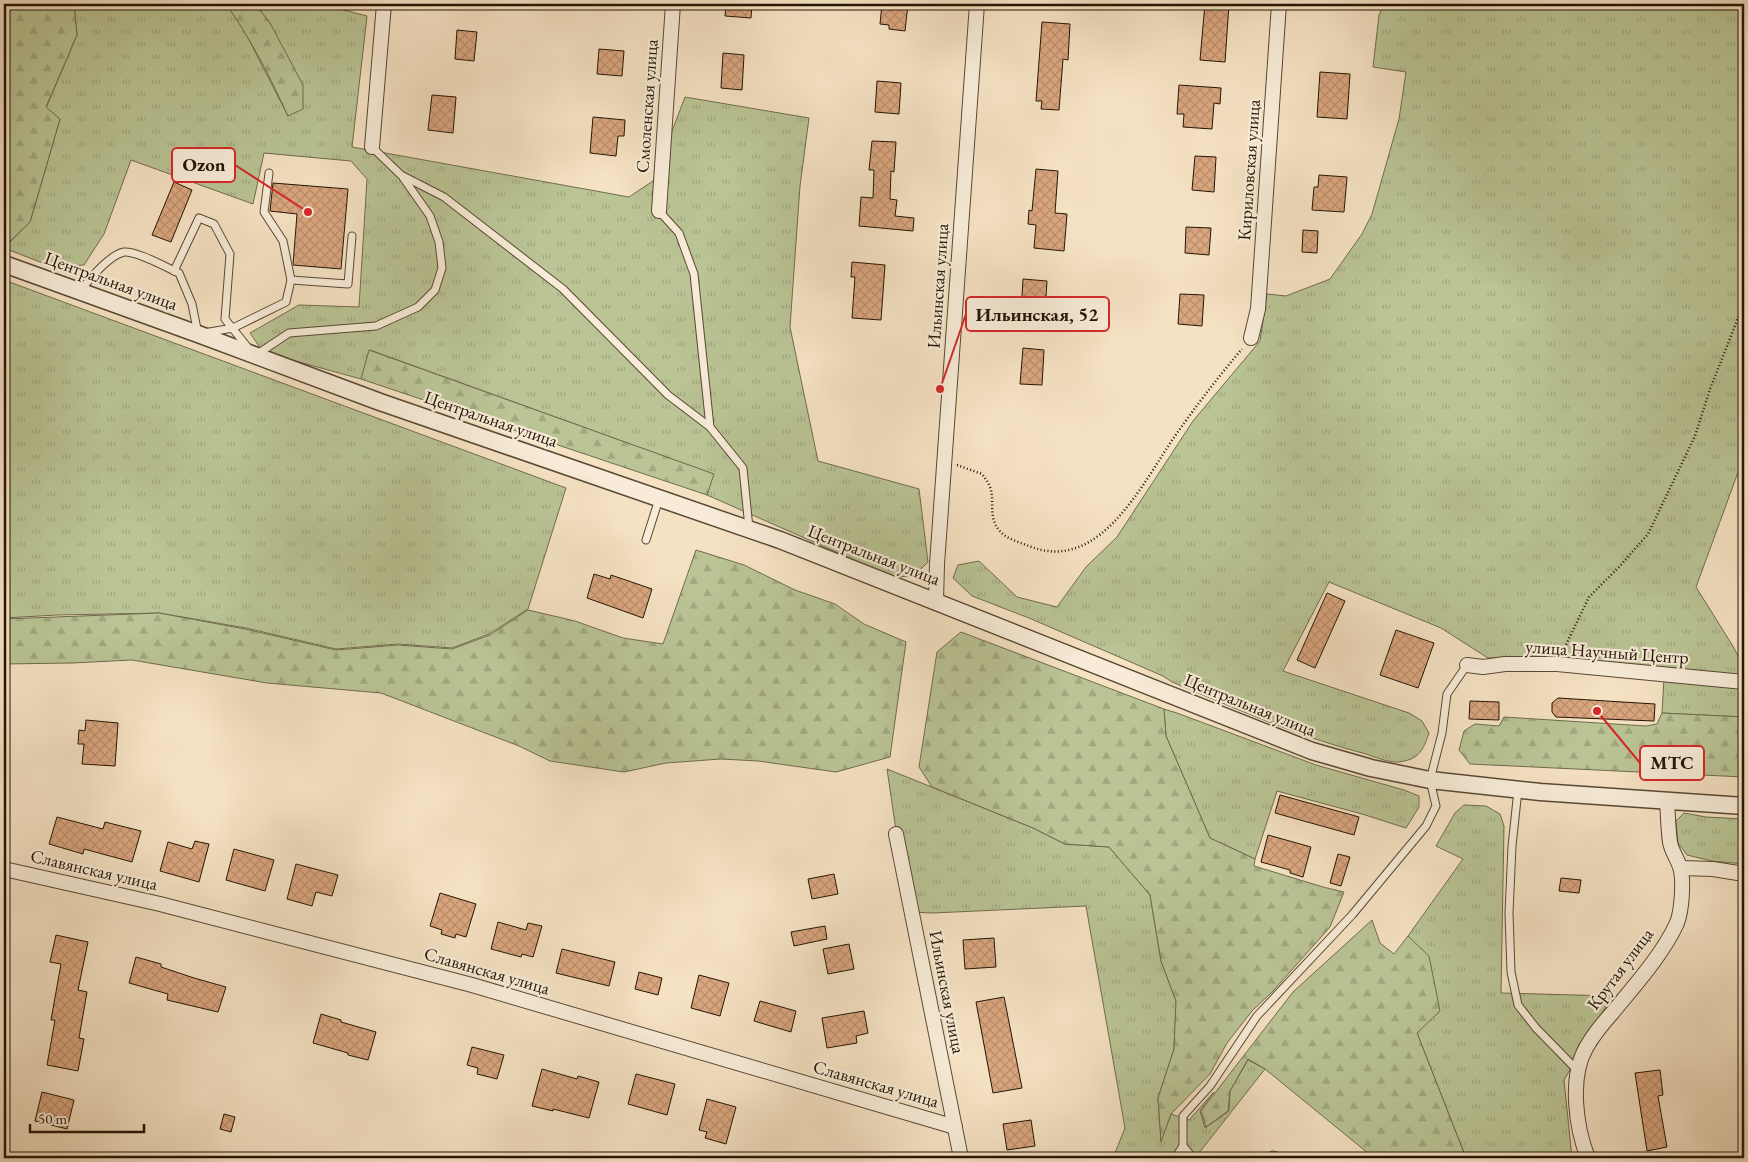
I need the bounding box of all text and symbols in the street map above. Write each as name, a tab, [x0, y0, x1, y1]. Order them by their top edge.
street label: Смоленская улица	[630, 38, 663, 174]
street label: Кириловская улица	[1232, 98, 1265, 241]
callout: Ozon	[172, 148, 235, 182]
text: Ozon	[182, 152, 226, 177]
street label: Ильинская улица	[922, 222, 953, 349]
street label: Центральная улица	[42, 246, 182, 316]
callout: Ильинская, 52	[966, 297, 1109, 331]
text: Ильинская, 52	[976, 302, 1098, 327]
street label: Центральная улица	[421, 385, 562, 452]
street label: Центральная улица	[805, 519, 944, 591]
street label: улица Научный Центр	[1525, 634, 1690, 669]
street label: Центральная улица	[1181, 668, 1320, 742]
callout: МТС	[1640, 746, 1704, 780]
text: МТС	[1650, 750, 1694, 775]
street label: Славянская улица	[28, 844, 161, 896]
street label: Крутая улица	[1581, 922, 1658, 1014]
street label: Ильинская улица	[924, 928, 971, 1056]
street label: Славянская улица	[422, 942, 553, 1000]
street label: Славянская улица	[811, 1055, 942, 1113]
scale bar	[30, 1102, 144, 1134]
text: 50 m	[38, 1109, 67, 1128]

